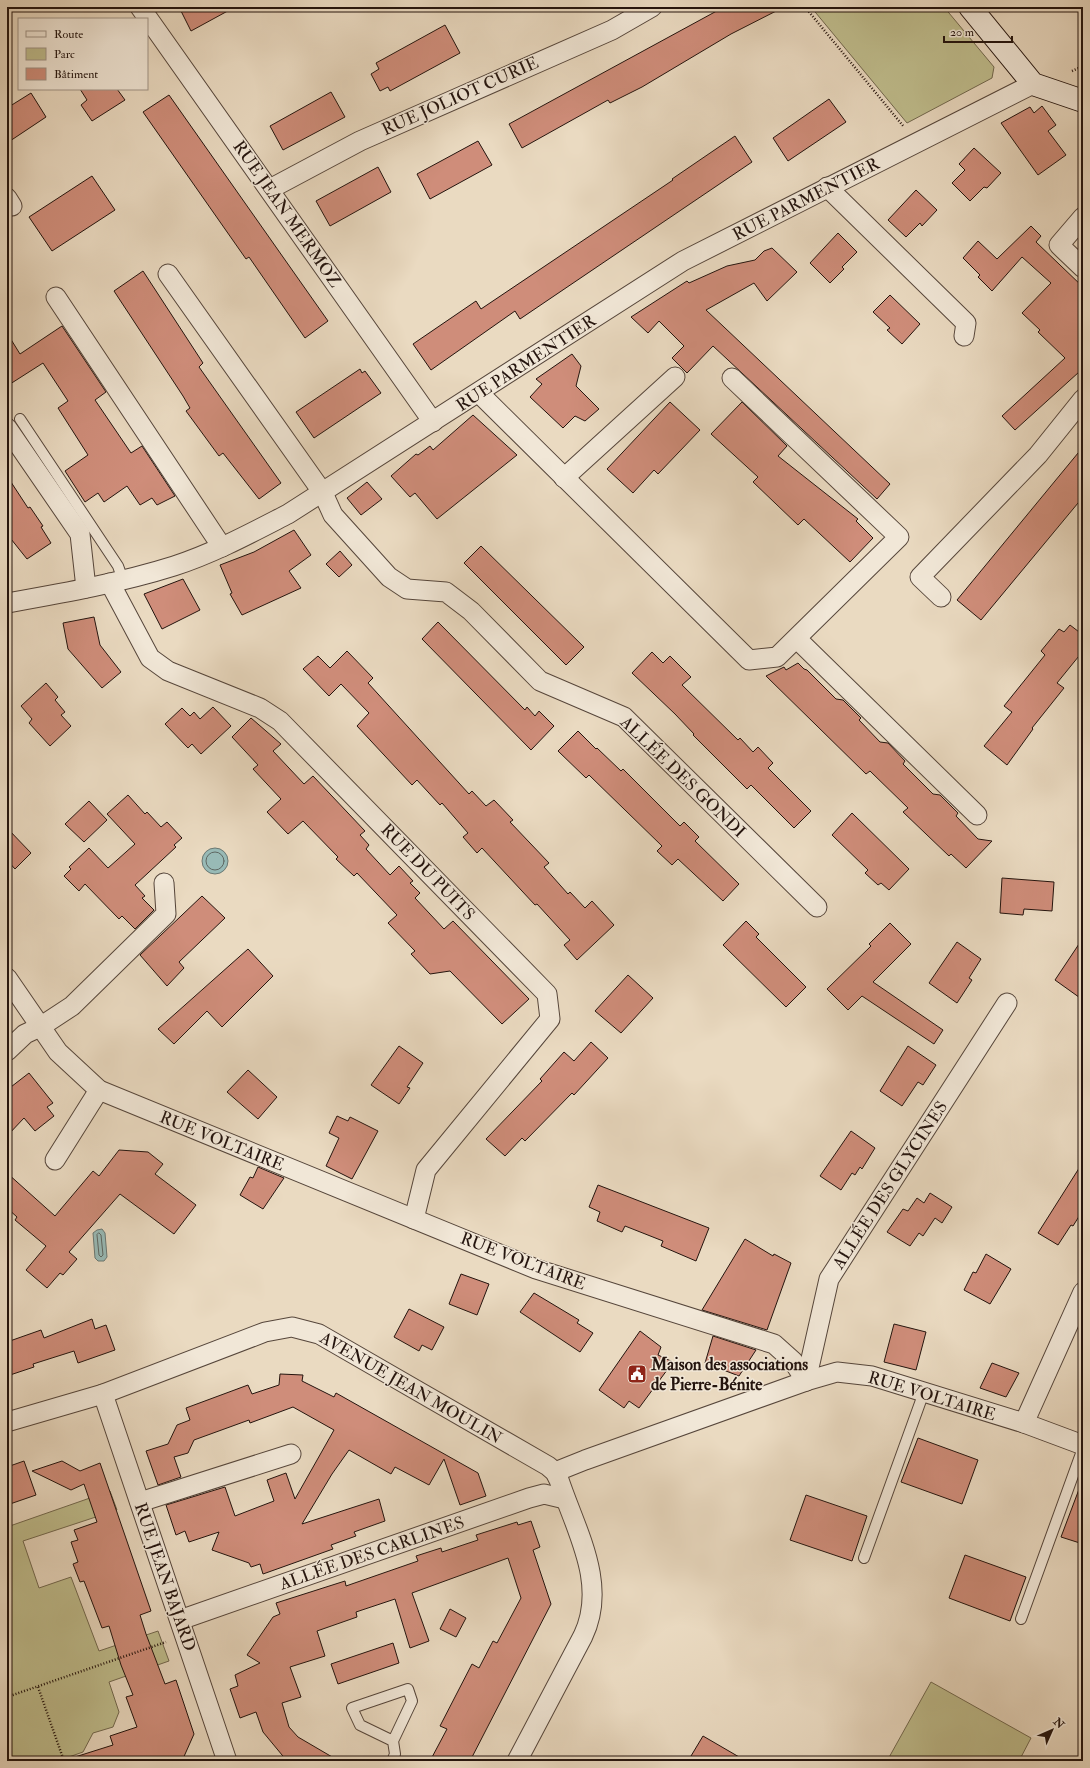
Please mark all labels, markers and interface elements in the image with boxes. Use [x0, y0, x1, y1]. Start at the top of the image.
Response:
legend [18, 18, 148, 90]
scale bar [944, 18, 1012, 44]
text: 20 m [950, 25, 975, 40]
text: Route [54, 27, 83, 42]
text: Parc [54, 47, 75, 62]
street label: RUE JOLIOT CURIE [378, 52, 542, 141]
text: Bâtiment [54, 67, 98, 82]
street label: RUE JEAN MERMOZ [228, 137, 346, 292]
street label: RUE PARMENTIER [729, 152, 884, 245]
street label: RUE PARMENTIER [452, 310, 600, 416]
street label: ALLÉE DES GONDI [615, 710, 751, 842]
street label: RUE DU PUITS [377, 819, 479, 925]
street label: ALLÉE DES GLYCINES [826, 1097, 952, 1274]
street label: RUE VOLTAIRE [157, 1106, 287, 1176]
street label: RUE VOLTAIRE [457, 1227, 589, 1295]
street label: AVENUE JEAN MOULIN [315, 1327, 506, 1450]
place label: Maison des associations de Pierre-Bénite [650, 1354, 808, 1395]
public building icon: Maison des associations de Pierre-Bénite [626, 1363, 648, 1385]
street label: RUE VOLTAIRE [866, 1367, 998, 1425]
street label: RUE JEAN BAJARD [129, 1500, 200, 1654]
street label: ALLÉE DES CARLINES [276, 1511, 467, 1595]
north arrow [1032, 1710, 1072, 1750]
text: N [1050, 1714, 1068, 1732]

